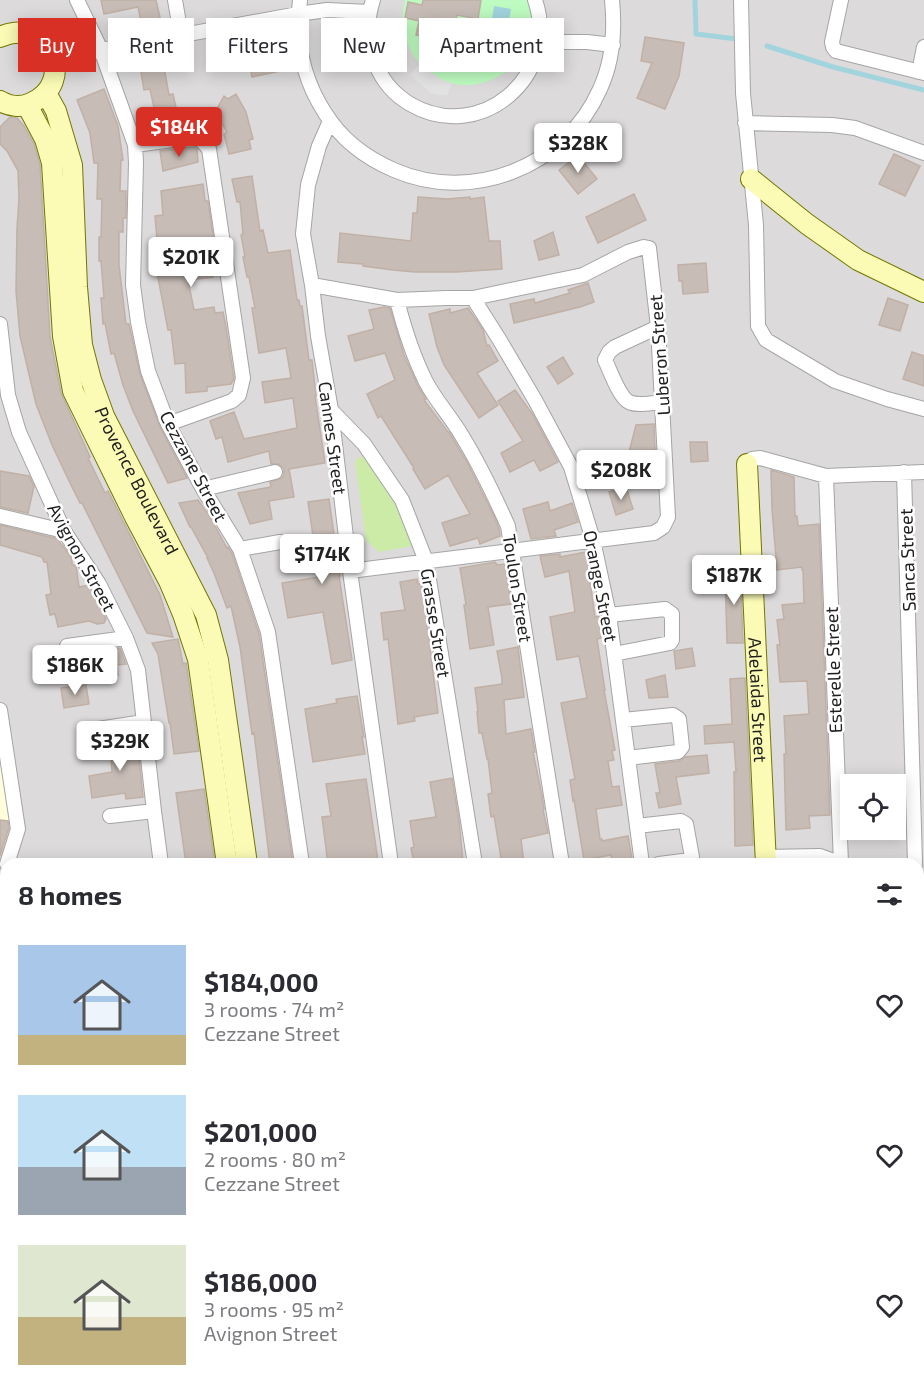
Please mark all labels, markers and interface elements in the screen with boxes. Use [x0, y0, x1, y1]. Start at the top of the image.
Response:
chip: Buy [18, 18, 96, 72]
chip: Rent [108, 18, 194, 72]
chip: Filters [206, 18, 309, 72]
chip: New [321, 18, 407, 72]
chip: Apartment [419, 18, 564, 72]
pin: $184K [137, 107, 221, 158]
text: $184K [150, 114, 208, 138]
pin: $328K [536, 123, 620, 174]
text: $328K [548, 130, 608, 154]
pin: $201K [149, 237, 233, 288]
text: $201K [162, 244, 220, 268]
street label: Luberon Street [644, 294, 674, 416]
street label: Cannes Street [314, 380, 352, 496]
street label: Provence Boulevard [91, 404, 184, 558]
street label: Cezzane Street [156, 407, 232, 525]
pin: $208K [579, 450, 663, 501]
text: $208K [591, 457, 651, 481]
street label: Avignon Street [43, 499, 121, 615]
street label: Sanca Street [894, 508, 920, 612]
street label: Orange Street [579, 528, 623, 644]
street label: Toulon Street [499, 532, 537, 644]
pin: $174K [280, 534, 364, 585]
text: $174K [294, 541, 350, 565]
pin: $187K [692, 555, 776, 606]
text: $187K [706, 562, 762, 586]
street label: Grasse Street [416, 567, 456, 679]
street label: Esterelle Street [820, 606, 846, 734]
street label: Adelaida Street [744, 637, 772, 763]
pin: $186K [33, 645, 117, 696]
text: $186K [46, 652, 104, 676]
pin: $329K [78, 721, 162, 772]
text: $329K [90, 728, 150, 752]
map controls [840, 774, 906, 840]
button: locate [840, 774, 906, 840]
icon: filters [873, 878, 906, 911]
text: 8 homes [18, 879, 122, 910]
text: $184,000 [204, 966, 319, 997]
icon: home [66, 969, 138, 1041]
icon: heart [873, 989, 906, 1022]
text: 3 rooms · 74 m² [204, 997, 344, 1021]
text: Cezzane Street [204, 1021, 340, 1045]
text: $201,000 [204, 1116, 317, 1147]
icon: home [66, 1119, 138, 1191]
icon: heart [873, 1139, 906, 1172]
text: 2 rooms · 80 m² [204, 1147, 346, 1171]
text: Cezzane Street [204, 1171, 340, 1195]
text: $186,000 [204, 1266, 317, 1297]
icon: home [66, 1269, 138, 1341]
icon: heart [873, 1289, 906, 1322]
text: 3 rooms · 95 m² [204, 1297, 344, 1321]
text: Avignon Street [204, 1321, 337, 1345]

